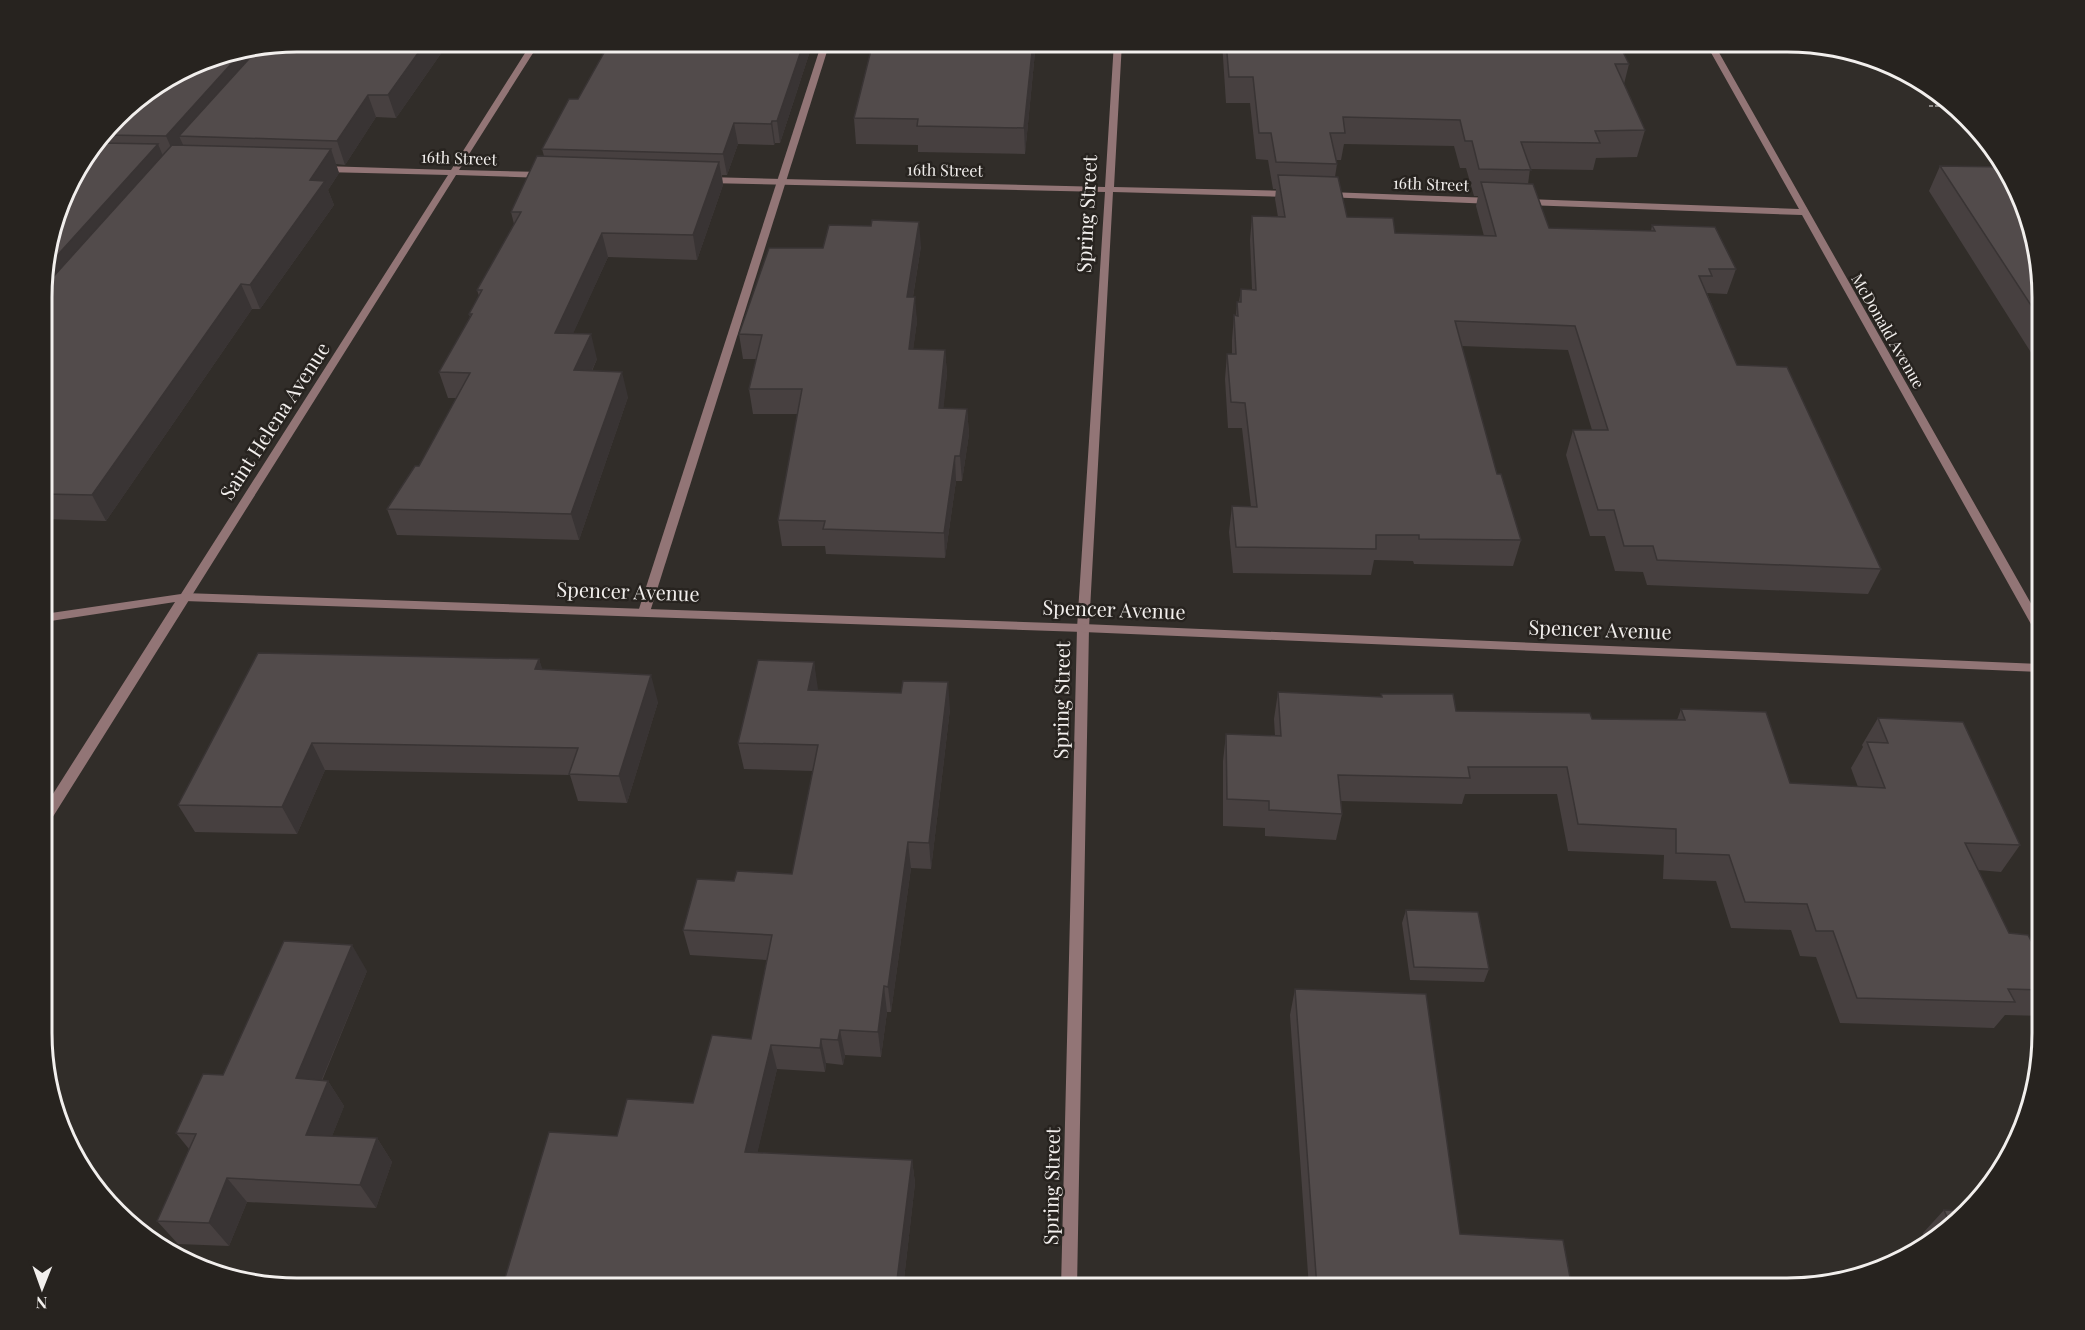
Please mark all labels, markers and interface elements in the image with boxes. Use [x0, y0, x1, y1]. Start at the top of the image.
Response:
street label: 16th Street [421, 146, 498, 169]
street label: Spring Street [1069, 153, 1102, 274]
street label: 16th Street [907, 158, 984, 181]
street label: 16th Street [1393, 172, 1470, 195]
street label: McDonald Avenue [1847, 270, 1930, 392]
street label: Saint Helena Avenue [213, 336, 335, 504]
street label: Spencer Avenue [556, 575, 700, 606]
street label: Spencer Avenue [1042, 593, 1186, 624]
street label: Spencer Avenue [1528, 613, 1672, 644]
street label: Spring Street [1046, 640, 1075, 759]
street label: Spring Street [1036, 1126, 1065, 1245]
north arrow [12, 1258, 72, 1318]
text: N [35, 1293, 48, 1314]

